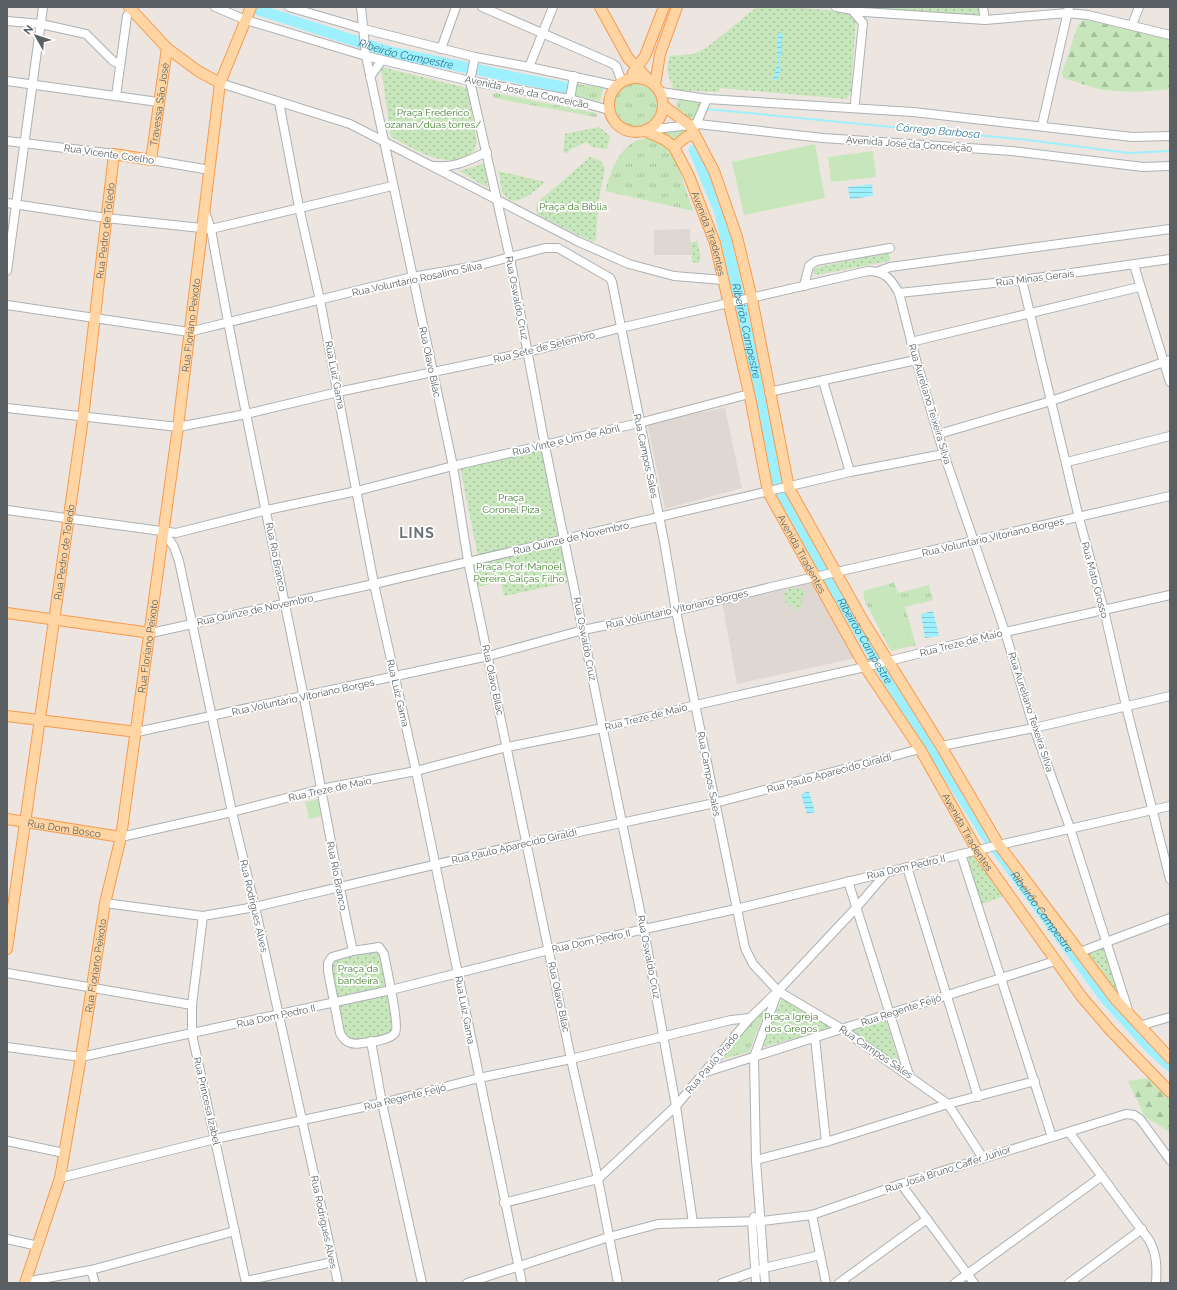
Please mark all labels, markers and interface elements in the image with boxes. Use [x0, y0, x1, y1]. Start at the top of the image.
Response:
north arrow [16, 16, 56, 56]
text: N [21, 23, 36, 37]
water label: Ribeirão Campestre [357, 36, 455, 71]
street label: Travessa São José [148, 62, 170, 147]
street label: Avenida José da Conceição [464, 73, 590, 111]
park label: Praça Frederico ozanan/duas torres/ [385, 107, 481, 130]
water label: Córrego Barbosa [895, 121, 981, 141]
street label: Avenida José da Conceição [845, 134, 973, 154]
street label: Rua Vicente Coelho [63, 142, 155, 166]
street label: Rua Pedro de Toledo [94, 182, 116, 279]
street label: Avenida Tiradentes [690, 190, 728, 277]
park label: Praça da Bíblia [539, 201, 607, 212]
street label: Rua Oswaldo Cruz [504, 255, 530, 341]
street label: Rua Voluntário Rosalino Silva [351, 260, 483, 298]
street label: Rua Minas Gerais [995, 268, 1075, 288]
street label: Rua Floriano Peixoto [179, 277, 202, 373]
water label: Ribeirão Campestre [730, 282, 764, 380]
street label: Rua Olavo Bilac [417, 326, 443, 399]
street label: Rua Sete de Setembro [492, 329, 596, 365]
street label: Rua Luiz Gama [323, 340, 347, 410]
street label: Rua Aureliano Teixeira Silva [906, 343, 954, 465]
street label: Rua Campos Sales [632, 413, 660, 500]
street label: Rua Vinte e Um de Abril [511, 422, 621, 458]
park label: Praça Coronel Piza [482, 492, 540, 515]
street label: Rua Pedro de Toledo [52, 503, 76, 601]
street label: Avenida Tiradentes [776, 512, 829, 595]
street label: Rua Voluntário Vitoriano Borges [921, 515, 1065, 559]
street label: Rua Quinze de Novembro [512, 519, 630, 557]
street label: Rua Rio Branco [264, 521, 288, 593]
district label: LINS [399, 525, 435, 541]
street label: Rua Mato Grosso [1080, 541, 1110, 619]
park label: Praça Prof. Manoel Pereira Calças Filho [474, 561, 564, 584]
street label: Rua Voluntário Vitoriano Borges [605, 587, 749, 631]
street label: Rua Quinze de Novembro [196, 592, 314, 628]
water label: Ribeirão Campestre [835, 595, 895, 686]
street label: Rua Oswaldo Cruz [572, 596, 598, 682]
street label: Rua Floriano Peixoto [136, 598, 160, 694]
street label: Rua Treze de Maio [919, 627, 1003, 659]
street label: Rua Olavo Bilac [480, 644, 506, 717]
street label: Rua Aureliano Teixeira Silva [1006, 651, 1056, 773]
street label: Rua Luiz Gama [385, 658, 411, 728]
street label: Rua Voluntário Vitoriano Borges [231, 676, 376, 718]
street label: Rua Treze de Maio [604, 701, 688, 733]
street label: Rua Campos Sales [695, 731, 723, 818]
street label: Rua Paulo Aparecido Giraldi [766, 751, 892, 795]
street label: Rua Treze de Maio [287, 775, 373, 803]
street label: Avenida Tiradentes [940, 791, 996, 873]
street label: Rua Dom Bosco [27, 817, 102, 839]
street label: Rua Paulo Aparecido Giraldi [450, 826, 578, 866]
street label: Rua Rio Branco [325, 840, 349, 912]
street label: Rua Dom Pedro II [866, 853, 946, 881]
street label: Rua Rodrigues Alves [238, 859, 270, 954]
water label: Ribeirão Campestre [1008, 869, 1076, 955]
street label: Rua Oswaldo Cruz [636, 914, 662, 1000]
street label: Rua Floriano Peixoto [83, 918, 108, 1013]
street label: Rua Dom Pedro II [551, 927, 631, 955]
street label: Rua Olavo Bilac [546, 961, 572, 1034]
park label: Praça da bandeira [338, 963, 378, 986]
street label: Rua Luiz Gama [453, 975, 477, 1045]
street label: Rua Regente Feijó [859, 992, 943, 1028]
street label: Rua Dom Pedro II [236, 1002, 316, 1030]
park label: Praça Igreja dos Gregos [764, 1011, 818, 1034]
street label: Rua Campos Sales [837, 1023, 915, 1081]
street label: Rua Paulo Prado [683, 1030, 741, 1096]
street label: Rua Princesa Izabel [192, 1056, 223, 1146]
street label: Rua Regente Feijó [363, 1081, 447, 1112]
street label: Rua Josá Bruno Caffer Júnior [884, 1143, 1013, 1195]
street label: Rua Rodrigues Alves [309, 1174, 339, 1270]

